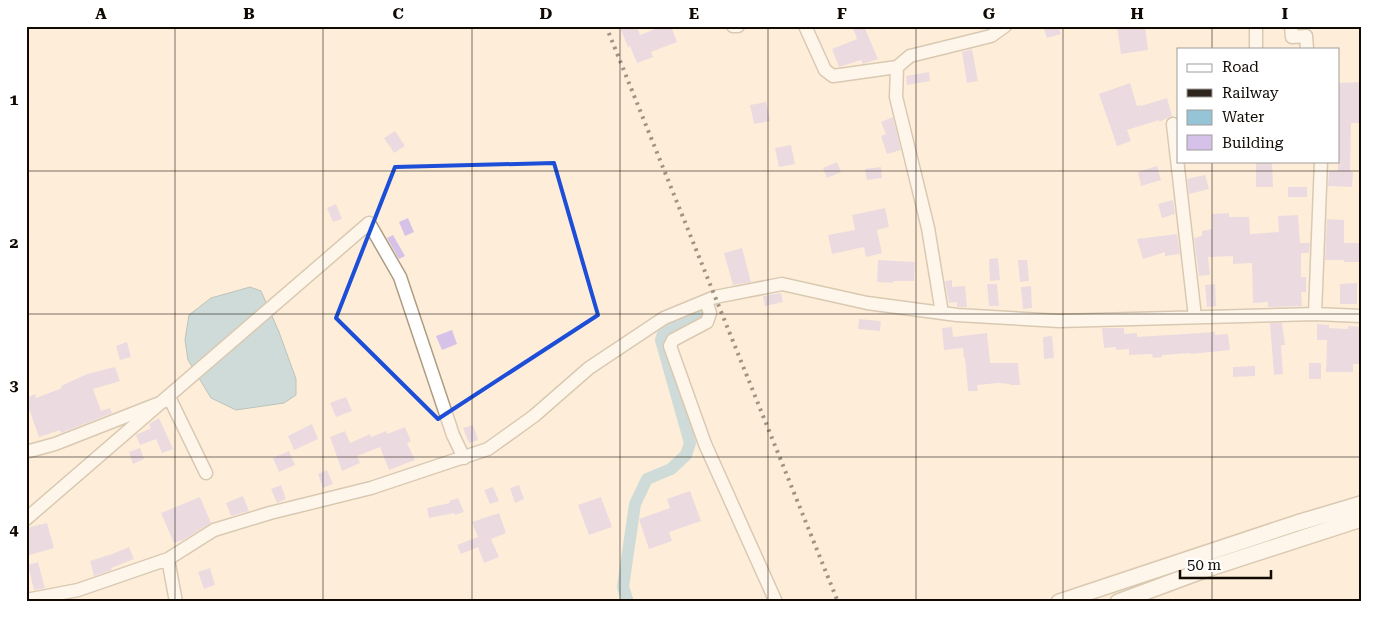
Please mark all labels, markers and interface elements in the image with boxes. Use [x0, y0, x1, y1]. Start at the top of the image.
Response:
text: A [95, 4, 107, 23]
text: B [243, 4, 255, 23]
text: C [392, 4, 404, 23]
text: D [540, 4, 553, 23]
text: E [689, 4, 699, 23]
text: F [837, 4, 847, 23]
text: G [983, 4, 996, 23]
text: H [1130, 4, 1144, 23]
text: I [1282, 4, 1288, 23]
legend [1177, 48, 1340, 162]
text: Road [1222, 58, 1259, 76]
text: Railway [1222, 84, 1279, 102]
text: 1 [10, 90, 19, 109]
text: Water [1222, 108, 1264, 126]
text: Building [1222, 134, 1284, 152]
text: 2 [10, 233, 19, 252]
text: 3 [10, 376, 19, 395]
text: 4 [10, 520, 19, 539]
scale bar [1180, 548, 1271, 580]
text: 50 m [1187, 556, 1222, 574]

